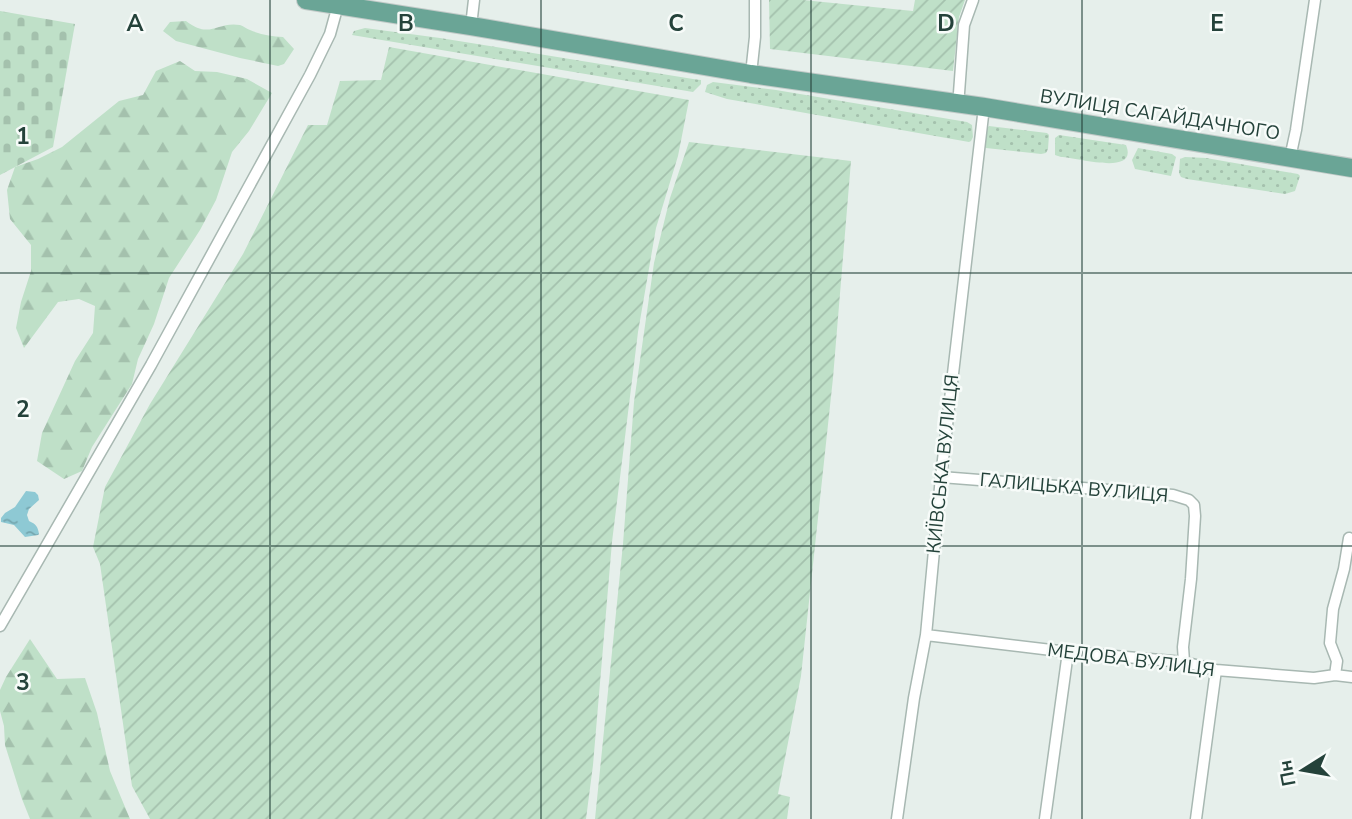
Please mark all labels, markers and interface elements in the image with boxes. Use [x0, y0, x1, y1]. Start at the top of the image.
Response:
text: A [126, 8, 144, 39]
text: B [398, 8, 414, 39]
text: C [668, 8, 684, 39]
text: D [937, 8, 955, 39]
text: E [1210, 8, 1224, 39]
street label: ВУЛИЦЯ САГАЙДАЧНОГО [1038, 83, 1282, 147]
text: 1 [16, 121, 30, 152]
street label: КИЇВСЬКА ВУЛИЦЯ [921, 373, 965, 555]
text: 2 [16, 394, 30, 425]
street label: ГАЛИЦЬКА ВУЛИЦЯ [979, 467, 1169, 509]
street label: МЕДОВА ВУЛИЦЯ [1046, 637, 1216, 683]
text: 3 [16, 667, 30, 698]
north arrow [1268, 735, 1338, 805]
text: Пн [1272, 758, 1303, 788]

